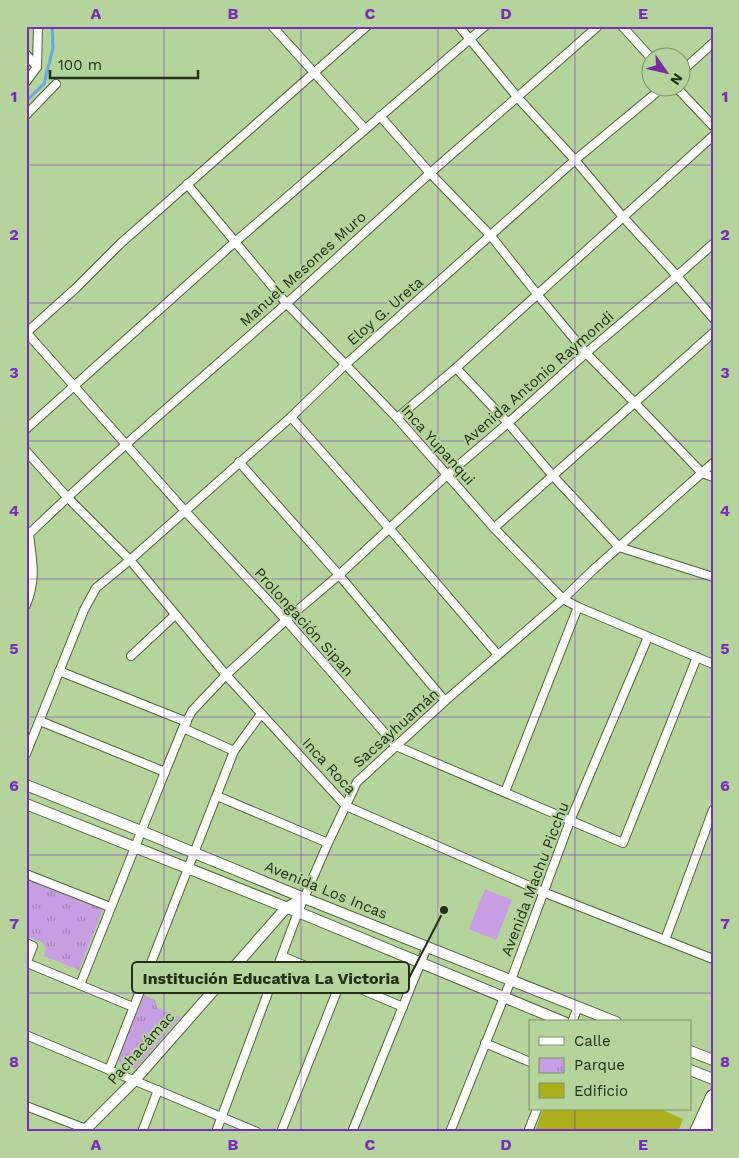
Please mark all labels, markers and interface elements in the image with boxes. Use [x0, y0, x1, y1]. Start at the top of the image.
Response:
text: A [91, 4, 102, 23]
text: B [228, 4, 239, 23]
text: C [365, 4, 376, 23]
text: D [500, 4, 512, 23]
text: E [638, 4, 648, 23]
scale bar [50, 48, 198, 80]
north arrow [642, 48, 692, 98]
text: 100 m [58, 56, 102, 74]
text: N [667, 70, 686, 88]
text: 1 [11, 87, 17, 106]
text: 1 [722, 87, 728, 106]
street label: Manuel Mesones Muro [236, 208, 370, 330]
text: 2 [9, 225, 19, 244]
text: 2 [720, 225, 730, 244]
street label: Eloy G. Ureta [343, 273, 427, 349]
street label: Avenida Antonio Raymondi [459, 307, 617, 449]
text: 3 [9, 363, 19, 382]
text: 3 [720, 363, 730, 382]
street label: Inca Yupanqui [397, 401, 479, 489]
text: 4 [9, 501, 19, 520]
text: 4 [720, 501, 730, 520]
street label: Prolongación Sipan [251, 564, 357, 680]
text: 5 [9, 639, 19, 658]
text: 5 [720, 639, 730, 658]
street label: Sacsayhuamán [349, 685, 443, 771]
street label: Inca Roca [298, 734, 360, 798]
text: 6 [9, 776, 19, 795]
text: 6 [720, 776, 730, 795]
street label: Avenida Machu Picchu [497, 799, 573, 959]
street label: Avenida Los Incas [262, 857, 390, 923]
text: 7 [9, 914, 19, 933]
text: 7 [720, 914, 730, 933]
callout: Institución Educativa La Victoria [132, 962, 409, 993]
text: Institución Educativa La Victoria [143, 969, 400, 988]
street label: Pachacámac [104, 1008, 178, 1088]
legend [529, 1020, 692, 1110]
text: Calle [574, 1032, 611, 1050]
text: 8 [9, 1052, 19, 1071]
text: 8 [720, 1052, 730, 1071]
text: Parque [574, 1056, 625, 1074]
text: Edificio [574, 1082, 628, 1100]
text: A [91, 1135, 102, 1154]
text: B [228, 1135, 239, 1154]
text: C [365, 1135, 376, 1154]
text: D [500, 1135, 512, 1154]
text: E [638, 1135, 648, 1154]

